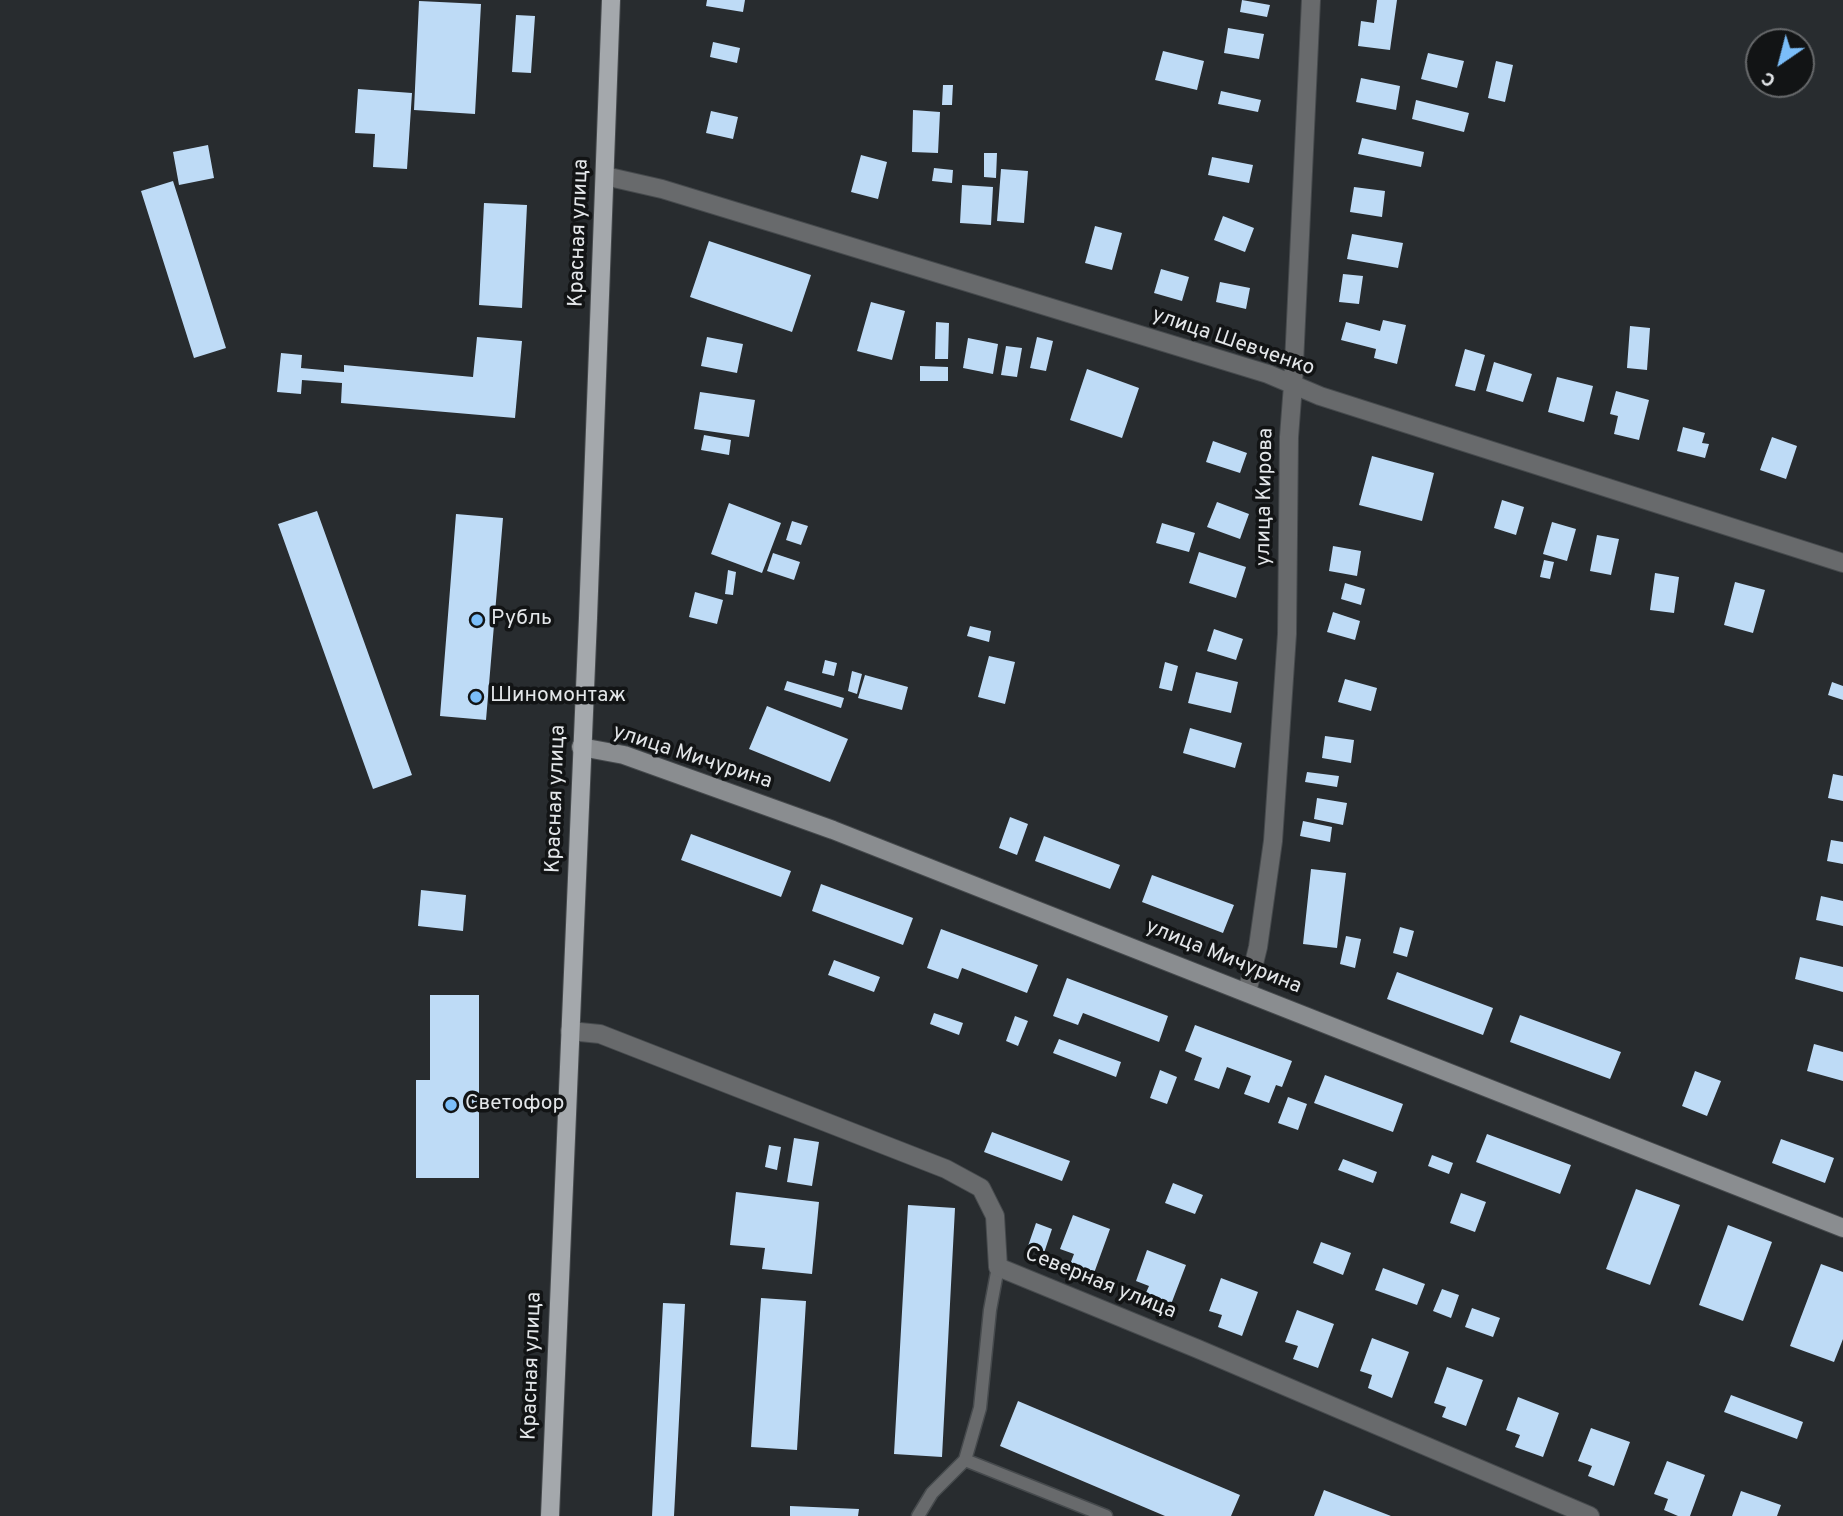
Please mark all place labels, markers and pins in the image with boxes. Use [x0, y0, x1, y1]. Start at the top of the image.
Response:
place label: Рубль [491, 607, 552, 633]
marker: Рубль [469, 612, 485, 628]
place label: Шиномонтаж [490, 684, 626, 710]
marker: Шиномонтаж [468, 689, 484, 705]
place label: Светофор [465, 1092, 564, 1118]
marker: Светофор [443, 1097, 459, 1113]

